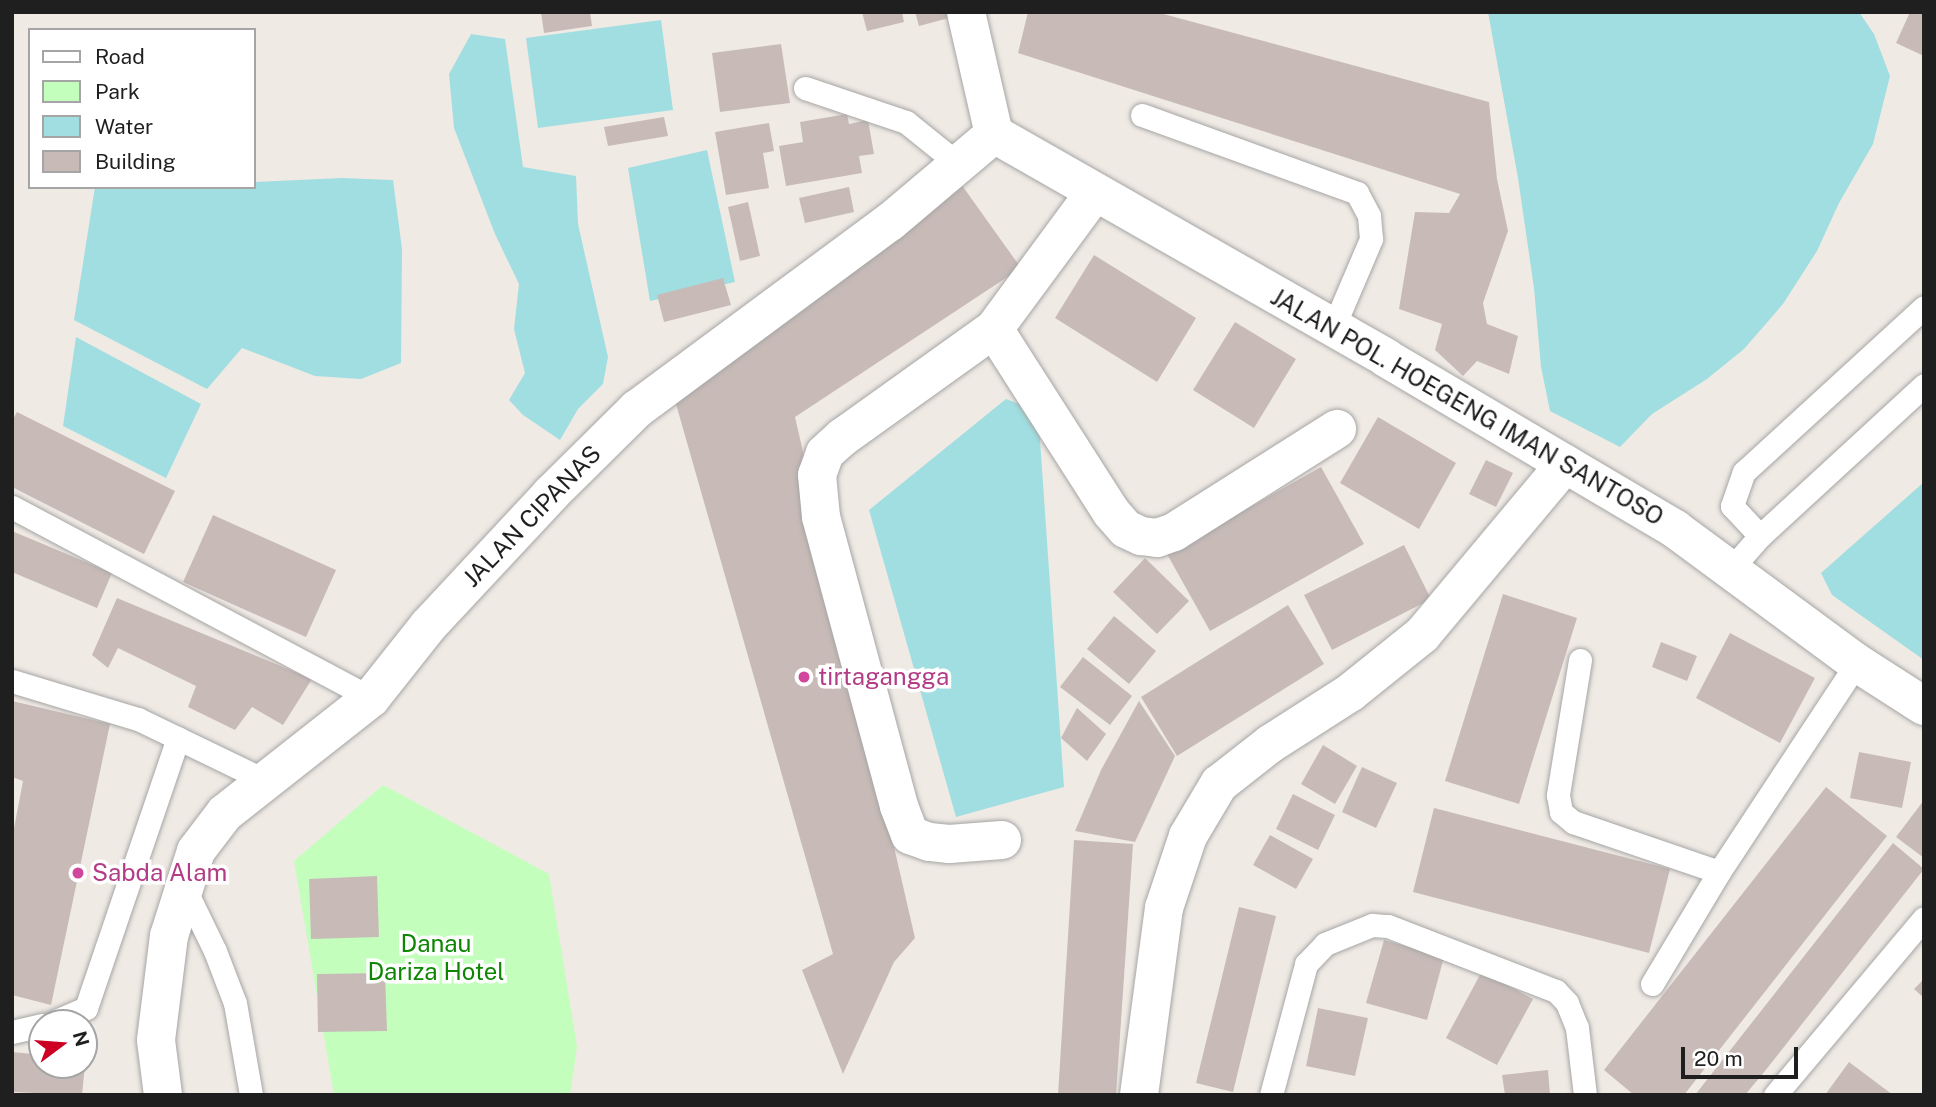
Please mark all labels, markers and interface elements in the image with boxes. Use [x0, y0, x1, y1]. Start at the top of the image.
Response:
legend [28, 28, 256, 189]
text: Road [95, 44, 145, 69]
text: Park [95, 79, 140, 104]
text: Water [95, 114, 153, 139]
text: Building [95, 149, 176, 174]
street label: JALAN POL. HOEGENG IMAN SANTOSO [1266, 282, 1668, 532]
street label: JALAN CIPANAS [457, 439, 607, 593]
place label: tirtagangga [818, 663, 949, 691]
marker: tirtagangga [796, 669, 812, 685]
place label: Sabda Alam [92, 859, 227, 887]
marker: Sabda Alam [70, 865, 86, 881]
park label: Danau Dariza Hotel [367, 930, 505, 986]
north arrow [28, 1009, 98, 1079]
text: N [69, 1029, 94, 1049]
scale bar [1684, 1034, 1801, 1078]
text: 20 m [1694, 1046, 1743, 1071]

